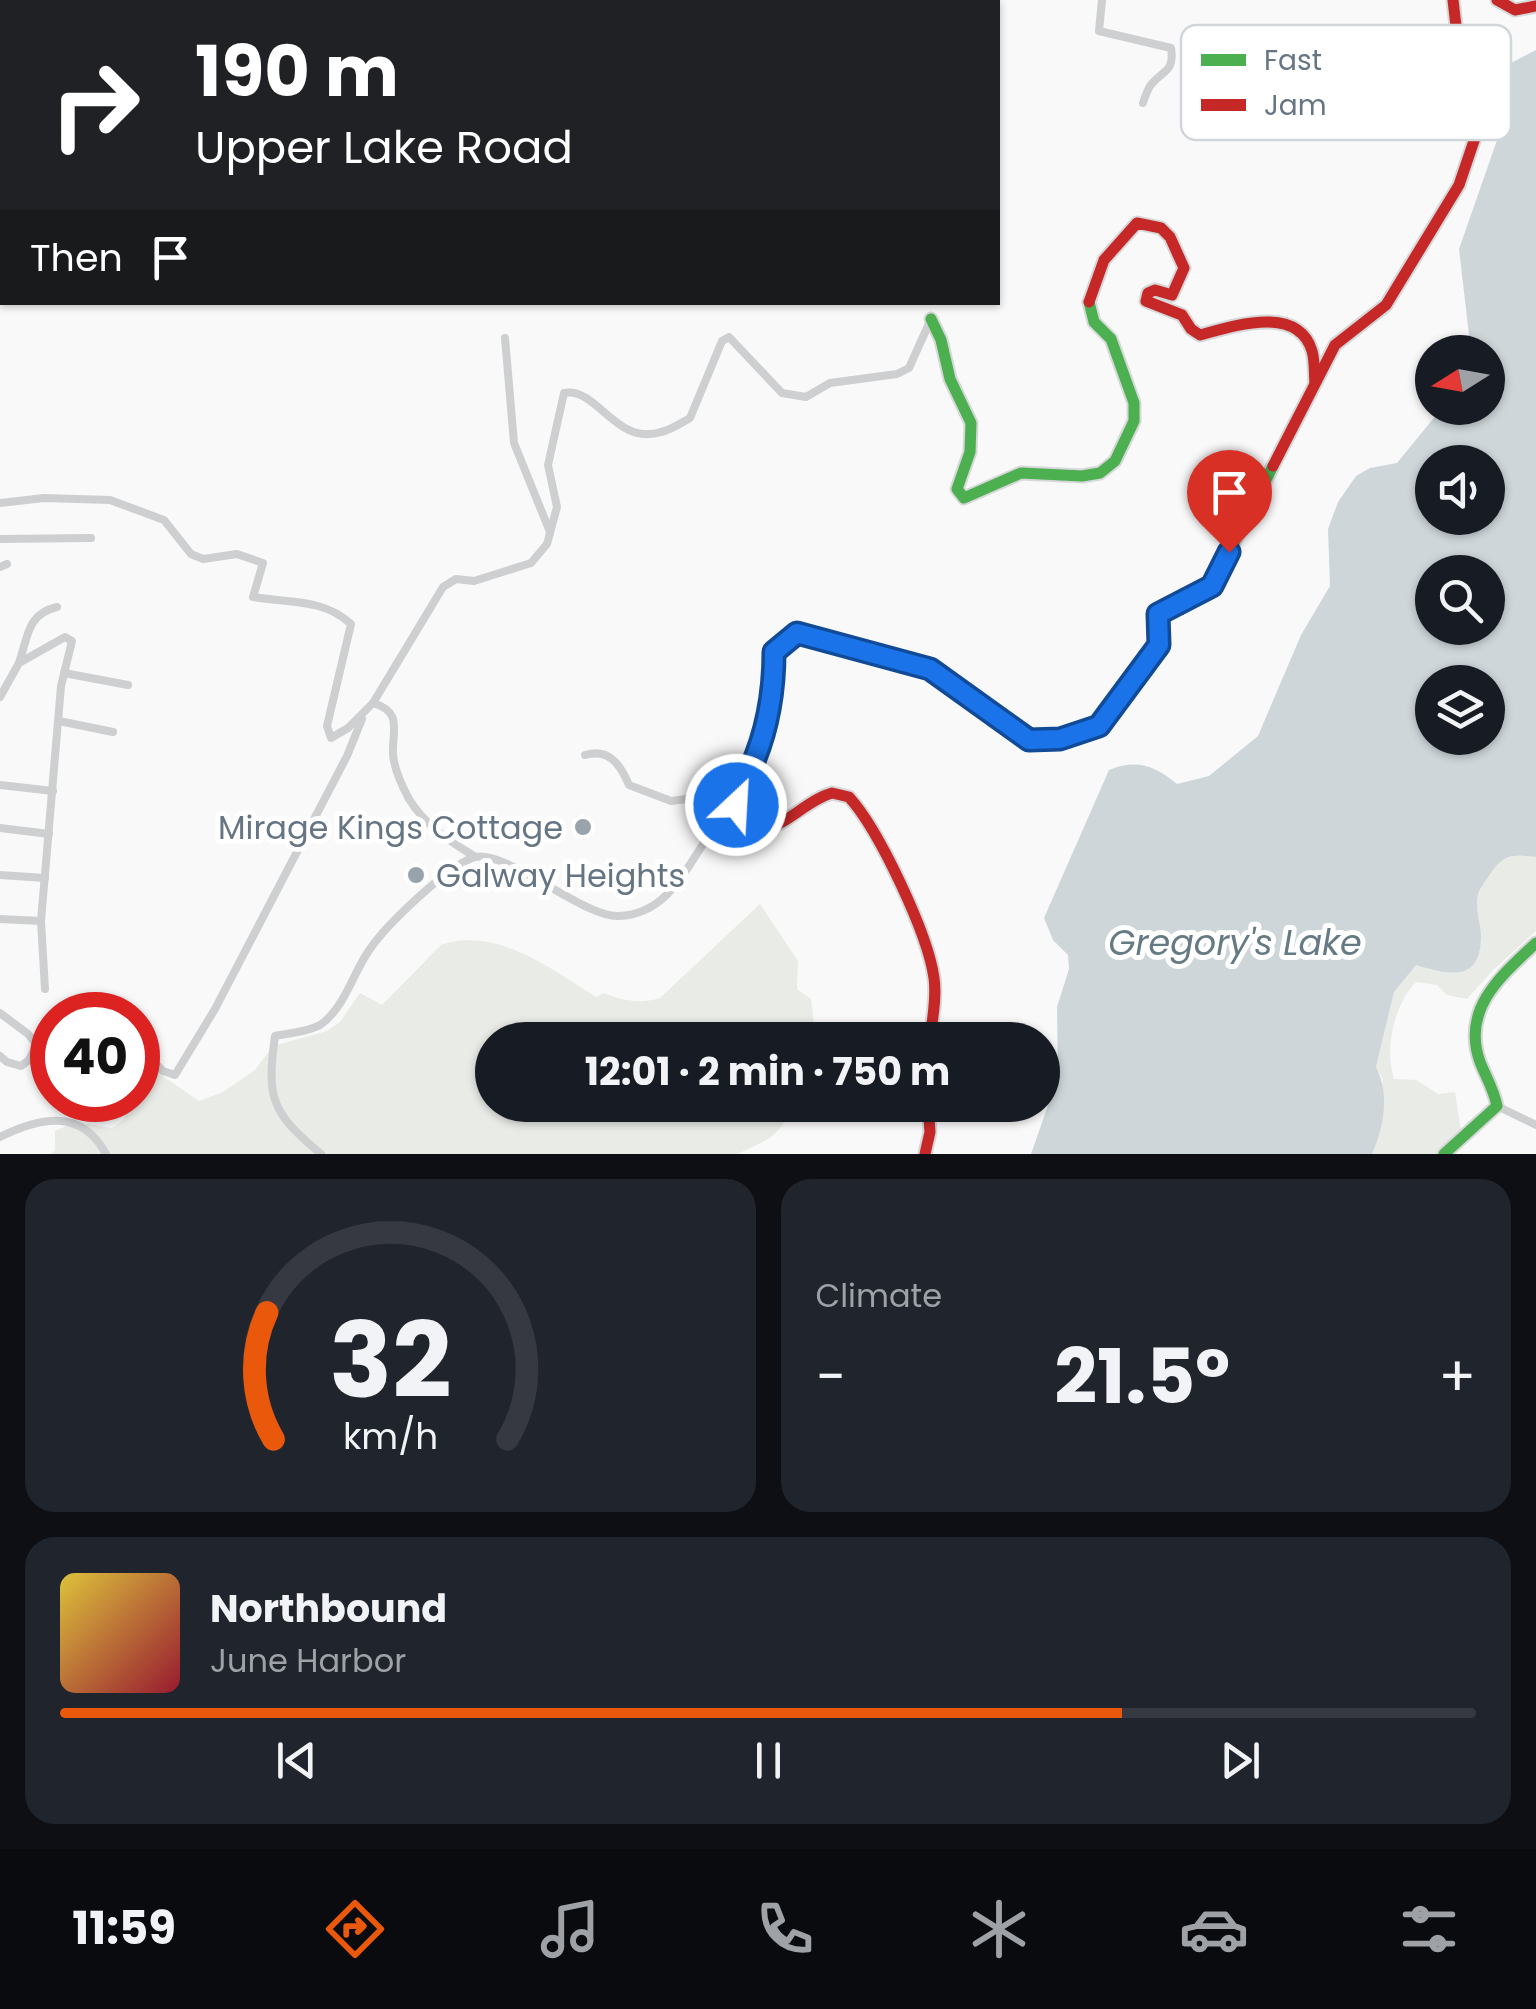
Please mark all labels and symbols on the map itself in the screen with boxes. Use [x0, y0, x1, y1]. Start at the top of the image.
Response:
legend [1181, 25, 1511, 140]
text: Fast [1264, 41, 1322, 80]
text: Jam [1264, 86, 1327, 125]
north arrow [1415, 335, 1505, 425]
pin [1187, 450, 1272, 553]
position arrow [684, 753, 788, 857]
place label: Mirage Kings Cottage [218, 805, 563, 850]
marker: Mirage Kings Cottage [572, 816, 594, 838]
place label: Galway Heights [436, 853, 685, 898]
marker: Galway Heights [405, 864, 427, 886]
water label: Gregory's Lake [1108, 918, 1362, 967]
speed limit sign: 40 [30, 992, 160, 1122]

